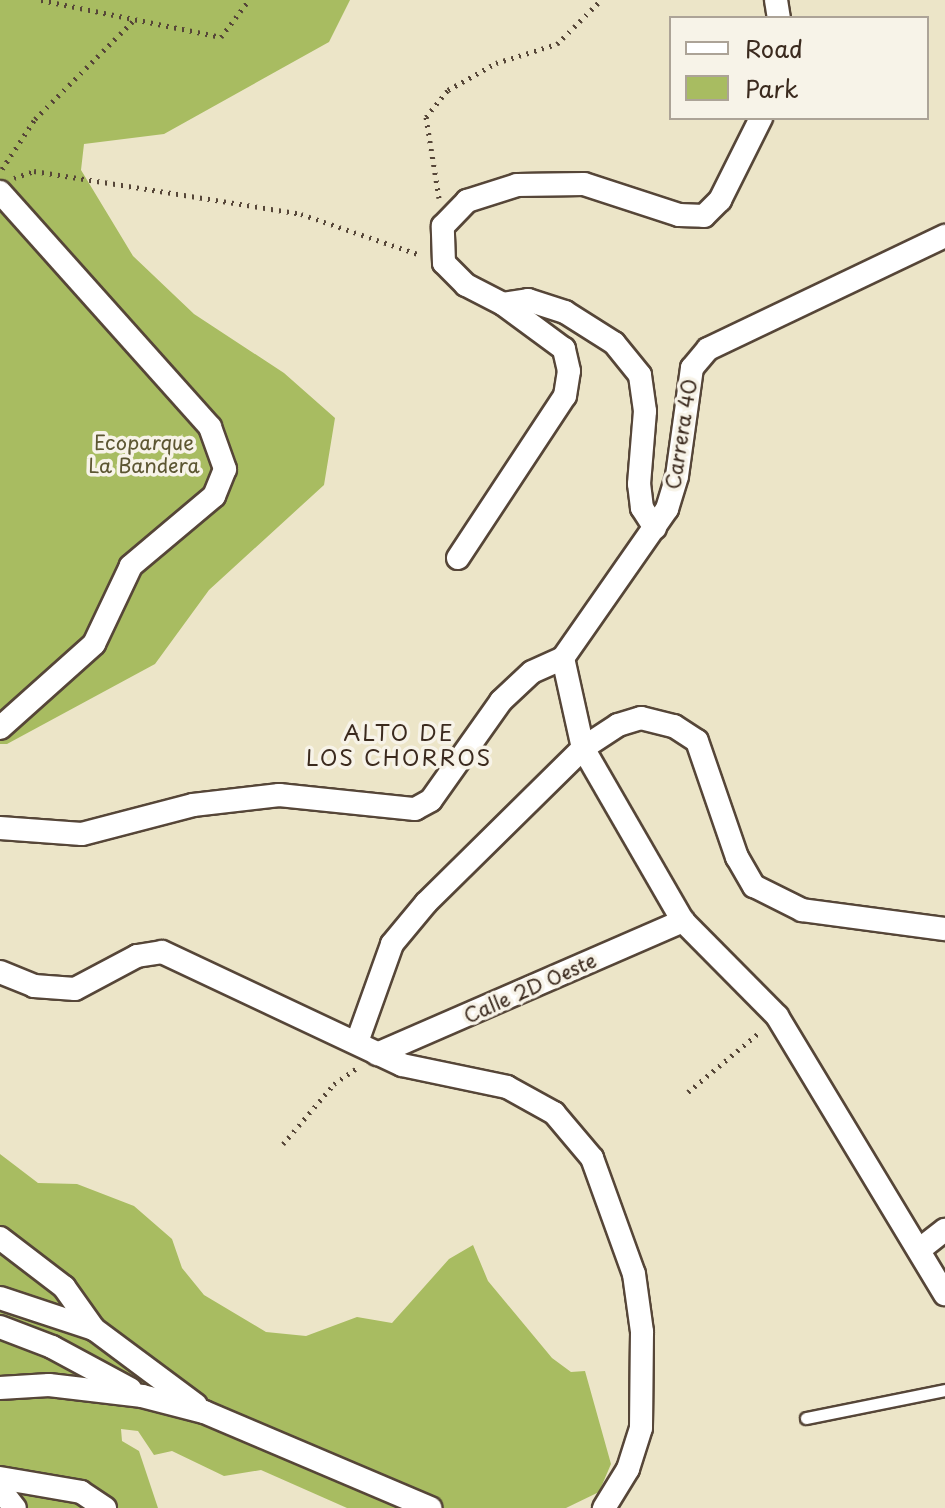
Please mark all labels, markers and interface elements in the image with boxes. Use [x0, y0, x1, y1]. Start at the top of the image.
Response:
legend [669, 16, 929, 120]
text: Road [745, 30, 803, 66]
text: Park [745, 70, 799, 106]
street label: Carrera 4O [660, 377, 702, 491]
park label: Ecoparque La Bandera [88, 431, 200, 478]
district label: ALTO DE LOS CHORROS [305, 718, 493, 770]
street label: Calle 2D Oeste [459, 948, 601, 1028]

